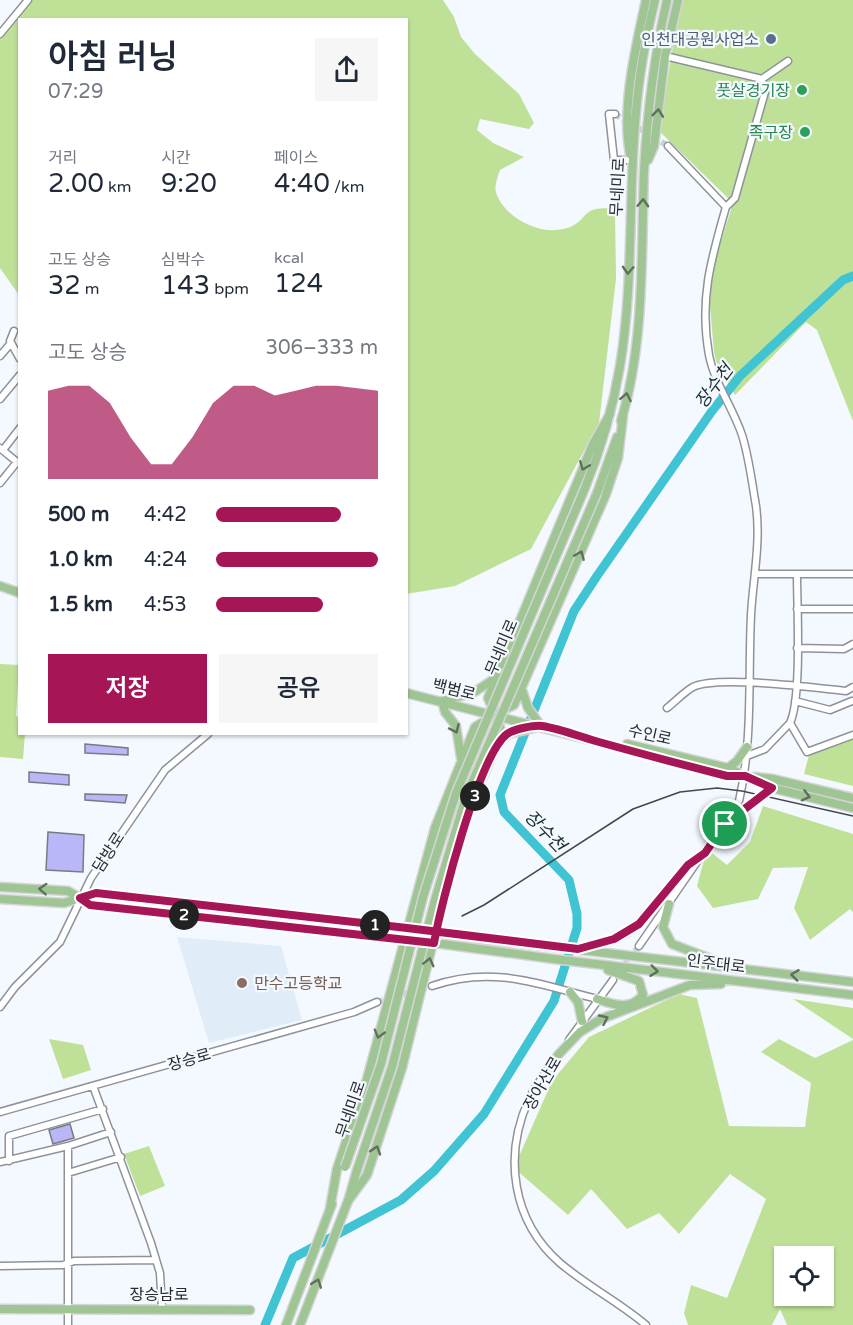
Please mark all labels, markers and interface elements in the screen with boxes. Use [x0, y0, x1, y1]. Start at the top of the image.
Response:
place label: 인천대공원사업소 [641, 30, 759, 50]
marker: 인천대공원사업소 [764, 32, 778, 46]
text: 아침 러닝 [48, 38, 178, 77]
button: share [315, 38, 378, 101]
text: 07:29 [48, 80, 103, 104]
place label: 풋살경기장 [716, 81, 790, 101]
marker: 풋살경기장 [795, 83, 809, 97]
one-way arrow [651, 108, 664, 117]
place label: 족구장 [749, 123, 793, 143]
marker: 족구장 [798, 125, 812, 139]
text: 거리 [48, 148, 77, 168]
text: 시간 [161, 148, 190, 168]
text: 페이스 [274, 148, 318, 168]
street label: 무네미로 [606, 157, 630, 217]
text: 2.00 [48, 168, 104, 199]
text: 9:20 [161, 168, 217, 199]
text: 4:40 [274, 168, 330, 199]
text: km [104, 177, 131, 197]
text: /km [330, 177, 364, 197]
one-way arrow [637, 198, 650, 207]
text: kcal [274, 248, 304, 268]
text: 고도 상승 [48, 250, 111, 270]
text: 심박수 [161, 250, 205, 270]
one-way arrow [622, 265, 635, 274]
text: 124 [274, 268, 323, 299]
text: 32 [48, 270, 81, 301]
text: 143 [161, 270, 210, 301]
text: m [81, 279, 100, 299]
text: bpm [210, 279, 249, 299]
text: 306–333 m [265, 336, 378, 360]
text: 고도 상승 [48, 341, 127, 365]
water label: 장수천 [690, 358, 739, 412]
one-way arrow [619, 392, 632, 402]
one-way arrow [579, 460, 591, 471]
text: 500 m [48, 503, 109, 527]
text: 4:42 [144, 503, 187, 527]
text: 1.0 km [48, 548, 113, 572]
text: 4:24 [144, 548, 187, 572]
one-way arrow [573, 550, 585, 561]
text: 1.5 km [48, 593, 113, 617]
text: 4:53 [144, 593, 187, 617]
street label: 무네미로 [481, 616, 523, 678]
button: 저장 [48, 654, 207, 723]
button: 공유 [219, 654, 378, 723]
street label: 백범로 [430, 675, 478, 705]
street label: 수인로 [626, 720, 674, 750]
one-way arrow [448, 723, 460, 734]
pin: 3 [460, 781, 490, 811]
text: 3 [470, 786, 480, 806]
one-way arrow [800, 789, 810, 801]
pin [699, 798, 750, 849]
water label: 장수천 [520, 805, 572, 858]
icon: arrive [708, 807, 741, 840]
street label: 담방로 [88, 828, 129, 877]
one-way arrow [38, 883, 47, 896]
pin: 2 [169, 900, 199, 930]
text: 2 [179, 905, 189, 925]
pin: 1 [360, 910, 390, 940]
text: 1 [370, 915, 380, 935]
street label: 인주대로 [685, 950, 747, 978]
one-way arrow [421, 958, 434, 968]
one-way arrow [650, 964, 659, 977]
one-way arrow [790, 969, 800, 982]
place label: 만수고등학교 [254, 974, 342, 994]
marker: 만수고등학교 [235, 976, 249, 990]
one-way arrow [597, 1015, 608, 1027]
one-way arrow [374, 1028, 386, 1039]
street label: 장승로 [165, 1044, 214, 1076]
street label: 장아산로 [519, 1053, 566, 1114]
street label: 무네미로 [332, 1078, 370, 1140]
one-way arrow [368, 1145, 381, 1156]
map controls [774, 1246, 834, 1306]
button: locate [774, 1246, 834, 1306]
one-way arrow [310, 1278, 322, 1289]
street label: 장승남로 [130, 1285, 189, 1305]

